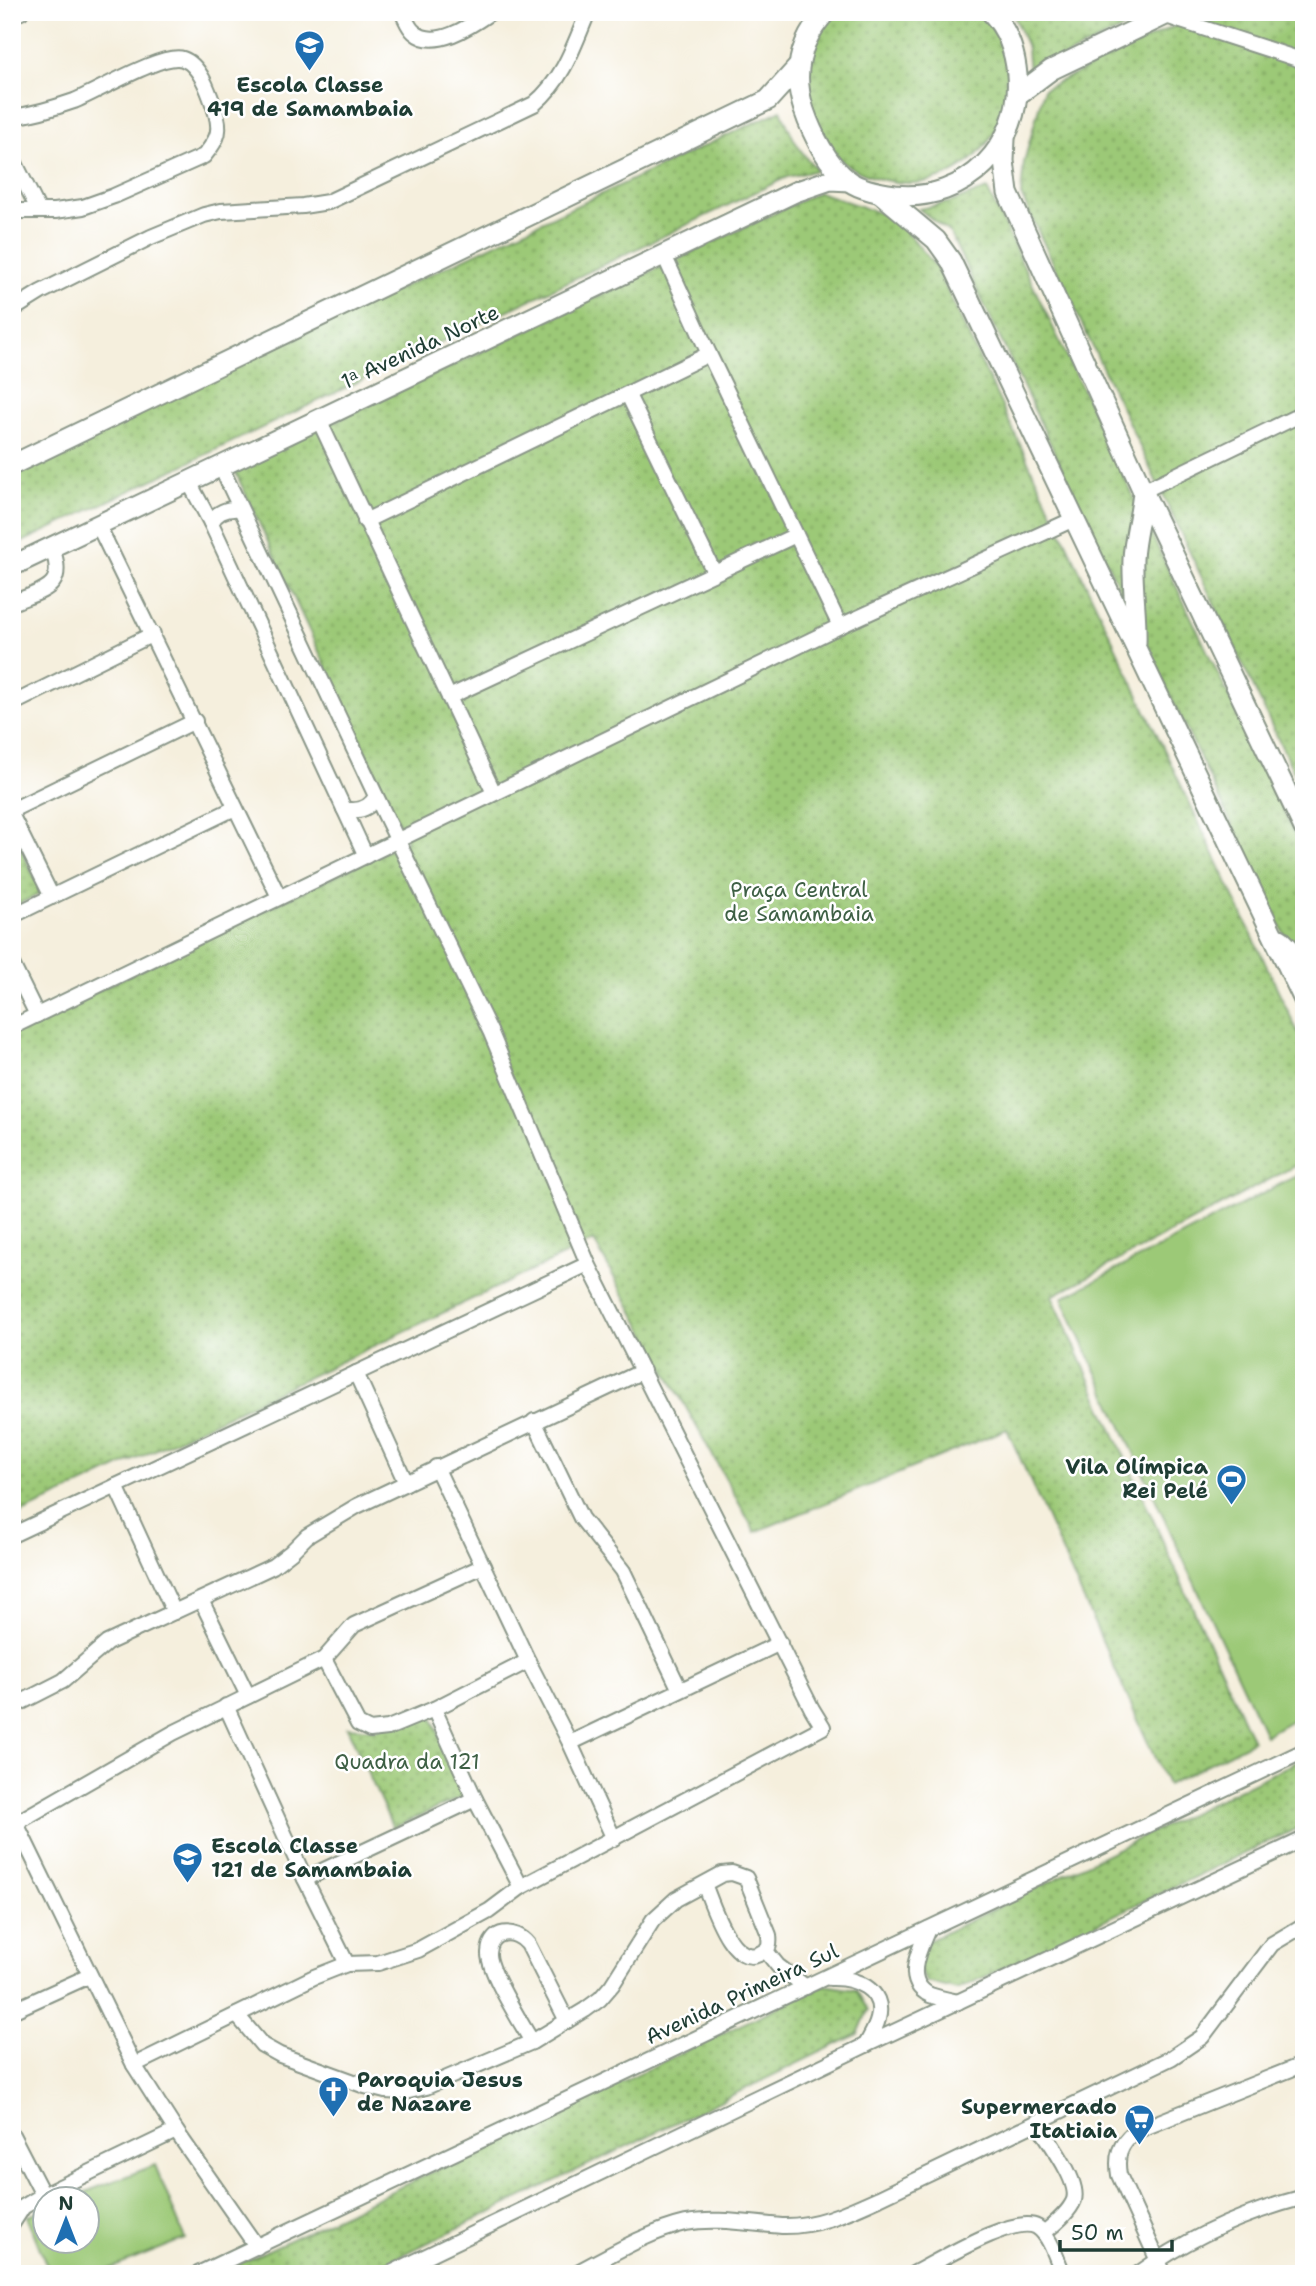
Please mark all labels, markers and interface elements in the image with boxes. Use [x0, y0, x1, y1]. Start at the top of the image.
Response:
school or university icon: Escola Classe 419 de Samambaia [293, 28, 327, 72]
place label: Escola Classe 419 de Samambaia [207, 71, 414, 123]
street label: 1ᵃ Avenida Norte [337, 298, 503, 396]
park label: Praça Central de Samambaia [724, 876, 874, 928]
place label: Vila Olímpica Rei Pelé [1065, 1453, 1209, 1505]
sports icon: Vila Olímpica Rei Pelé [1214, 1462, 1248, 1506]
park label: Quadra da 121 [334, 1748, 480, 1776]
place label: Escola Classe 121 de Samambaia [211, 1832, 412, 1884]
school or university icon: Escola Classe 121 de Samambaia [171, 1841, 205, 1885]
street label: Avenida Primeira Sul [641, 1937, 844, 2051]
place label: Paroquia Jesus de Nazare [357, 2066, 523, 2118]
church icon: Paroquia Jesus de Nazare [317, 2075, 351, 2119]
place label: Supermercado Itatiaia [961, 2093, 1118, 2145]
supermarket icon: Supermercado Itatiaia [1123, 2102, 1157, 2146]
north arrow [32, 2184, 102, 2254]
text: N [58, 2191, 74, 2216]
scale bar [1060, 2209, 1172, 2253]
text: 50 m [1071, 2219, 1124, 2247]

